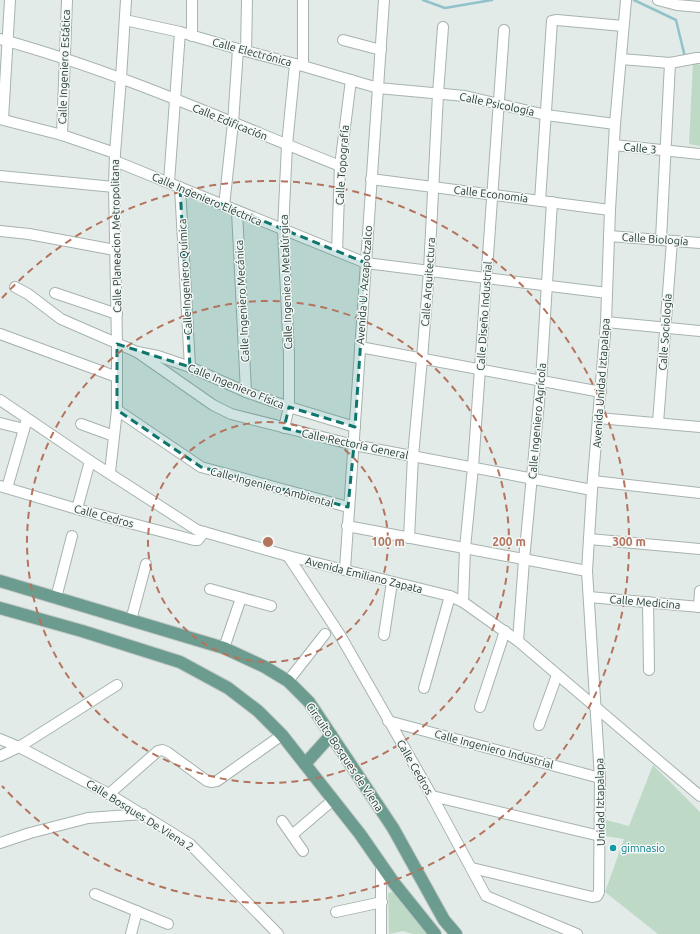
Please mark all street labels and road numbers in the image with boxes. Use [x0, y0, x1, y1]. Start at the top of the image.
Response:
street label: Calle Ingeniero Estática [56, 9, 72, 125]
street label: Calle Electrónica [211, 36, 293, 68]
street label: Calle Psicología [458, 90, 536, 118]
street label: Calle Edificación [191, 101, 269, 143]
street label: Calle Topografía [333, 124, 351, 206]
street label: Calle 3 [623, 141, 657, 155]
street label: Calle Planeacion Metropolitana [109, 159, 123, 313]
street label: Calle Ingeniero Eléctrica [150, 170, 264, 228]
street label: Calle Economía [453, 183, 529, 205]
street label: Calle Ingeniero Metalúrgica [278, 214, 294, 350]
street label: Calle Ingeniero Química [176, 218, 194, 336]
street label: Avenida U. Azcapotzalco [354, 225, 374, 345]
street label: Calle Biología [621, 231, 689, 247]
street label: Calle Arquitectura [419, 237, 437, 327]
street label: Calle Ingeniero Mecánica [233, 240, 251, 362]
street label: Calle Diseño Industrial [474, 261, 494, 371]
street label: Calle Sociología [656, 293, 674, 371]
street label: Avenida Unidad Iztapalapa [590, 318, 612, 448]
street label: Calle Ingeniero Física [186, 361, 286, 411]
street label: Calle Ingeniero Agrícola [526, 362, 548, 480]
street label: Calle Rectoría General [300, 427, 410, 461]
street label: Calle Ingeniero Ambiental [209, 465, 335, 509]
street label: Calle Cedros [73, 502, 135, 530]
street label: Avenida Emiliano Zapata [304, 555, 424, 595]
street label: Calle Medicina [609, 593, 681, 611]
street label: Circuito Bosques de Viena [304, 700, 386, 814]
street label: Calle Ingeniero Industrial [433, 727, 555, 771]
street label: Calle Cedros [394, 737, 436, 797]
street label: Unidad Iztapalapa [593, 758, 607, 846]
street label: Calle Bosques De Viena 2 [84, 777, 196, 853]

